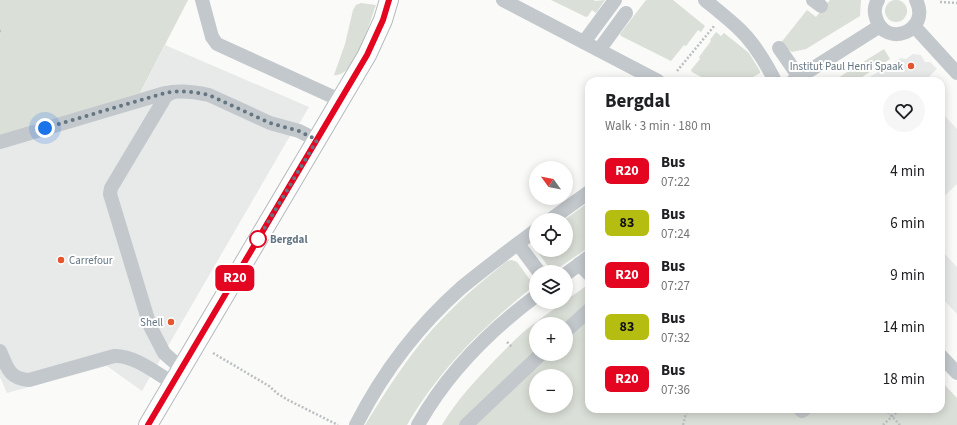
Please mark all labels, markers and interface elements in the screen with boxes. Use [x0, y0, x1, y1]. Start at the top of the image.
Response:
place label: Institut Paul Henri Spaak [790, 59, 904, 74]
marker: Institut Paul Henri Spaak [906, 61, 916, 71]
text: Bergdal [605, 88, 670, 115]
button: heart [883, 90, 925, 132]
text: Walk · 3 min · 180 m [605, 117, 711, 135]
your location [35, 118, 55, 138]
text: Bus [661, 152, 685, 173]
north arrow [529, 161, 573, 205]
map controls [529, 161, 573, 413]
text: R20 [615, 161, 639, 181]
text: 4 min [890, 161, 925, 182]
text: 07:22 [661, 173, 690, 191]
text: Bus [661, 204, 685, 225]
button: locate [529, 213, 573, 257]
text: 83 [620, 213, 634, 233]
text: 6 min [890, 213, 925, 234]
text: 07:24 [661, 225, 690, 243]
marker: Bergdal [249, 230, 267, 248]
place label: Bergdal [270, 232, 308, 247]
place label: Carrefour [69, 253, 113, 268]
marker: Carrefour [56, 255, 66, 265]
text: Bus [661, 256, 685, 277]
line badge: R20 [212, 265, 258, 291]
button: layers [529, 265, 573, 309]
text: R20 [615, 265, 639, 285]
text: 9 min [890, 265, 925, 286]
text: R20 [223, 268, 247, 288]
text: 07:27 [661, 277, 690, 295]
text: Bus [661, 308, 685, 329]
place label: Shell [140, 315, 163, 330]
marker: Shell [166, 317, 176, 327]
button: + [529, 317, 573, 361]
text: 83 [620, 317, 634, 337]
text: 14 min [883, 317, 925, 338]
text: 07:32 [661, 329, 690, 347]
text: Bus [661, 360, 685, 381]
button: − [529, 369, 573, 413]
text: R20 [615, 369, 639, 389]
text: 18 min [883, 369, 925, 390]
text: 07:36 [661, 381, 690, 399]

